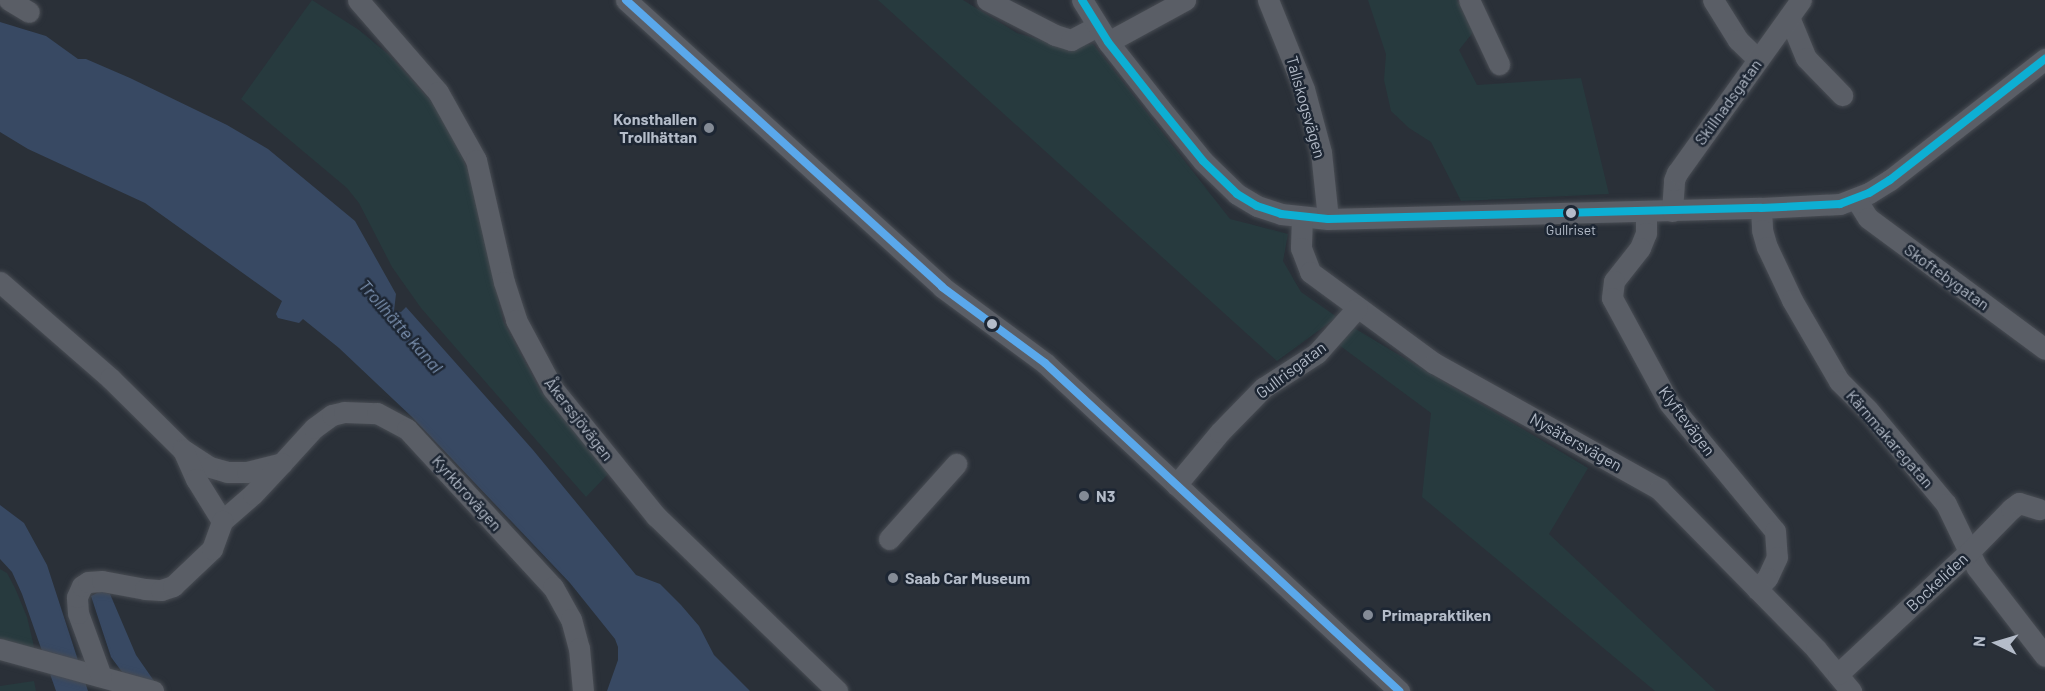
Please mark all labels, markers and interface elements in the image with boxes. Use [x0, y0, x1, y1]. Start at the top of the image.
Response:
street label: Tallskogsvägen [1282, 54, 1330, 160]
street label: Skillnadsgatan [1690, 55, 1766, 149]
place label: Konsthallen Trollhättan [613, 109, 697, 147]
marker: Konsthallen Trollhättan [702, 121, 716, 135]
marker: Gullriset [1565, 207, 1577, 219]
place label: Gullriset [1546, 222, 1596, 238]
street label: Skoftebygatan [1901, 240, 1993, 314]
water label: Trollhätte kanal [354, 275, 448, 377]
unlabelled marker [986, 318, 998, 330]
street label: Gullrisgatan [1252, 337, 1330, 403]
street label: Åkerssjövägen [541, 374, 617, 464]
street label: Klyftevägen [1655, 383, 1719, 459]
street label: Kärnmakaregatan [1842, 386, 1938, 492]
street label: Nysätersvägen [1527, 409, 1625, 475]
street label: Kyrkbrovägen [428, 451, 506, 535]
place label: N3 [1096, 486, 1115, 506]
marker: N3 [1077, 489, 1091, 503]
street label: Bockeliden [1902, 549, 1972, 615]
place label: Saab Car Museum [905, 568, 1030, 588]
marker: Saab Car Museum [886, 571, 900, 585]
place label: Primapraktiken [1382, 605, 1491, 625]
marker: Primapraktiken [1359, 606, 1377, 624]
north arrow [1967, 613, 2027, 673]
text: N [1969, 635, 1988, 648]

